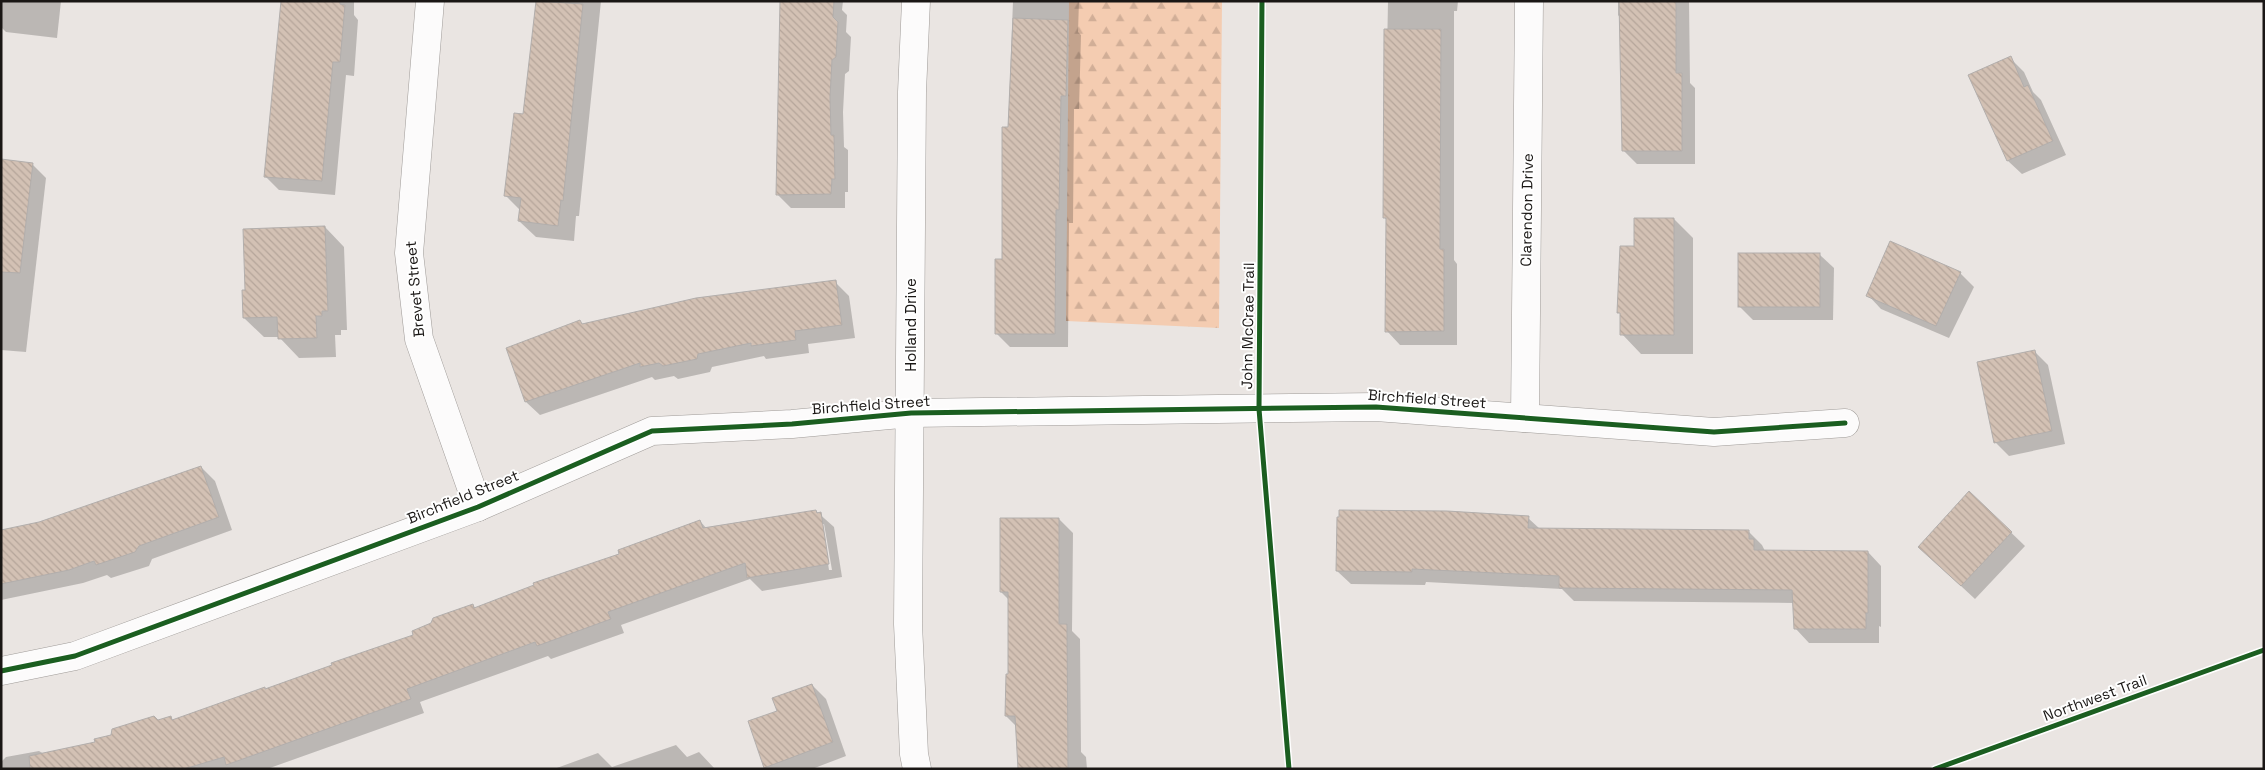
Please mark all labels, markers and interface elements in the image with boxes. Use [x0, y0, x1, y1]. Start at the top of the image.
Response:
street label: Clarendon Drive [1516, 153, 1537, 267]
street label: Brevet Street [401, 240, 428, 338]
street label: John McCrae Trail [1237, 262, 1258, 390]
street label: Holland Drive [901, 278, 920, 372]
street label: Birchfield Street [1367, 385, 1487, 412]
street label: Birchfield Street [811, 391, 931, 418]
street label: Birchfield Street [404, 465, 522, 528]
street label: Northwest Trail [2040, 670, 2149, 725]

